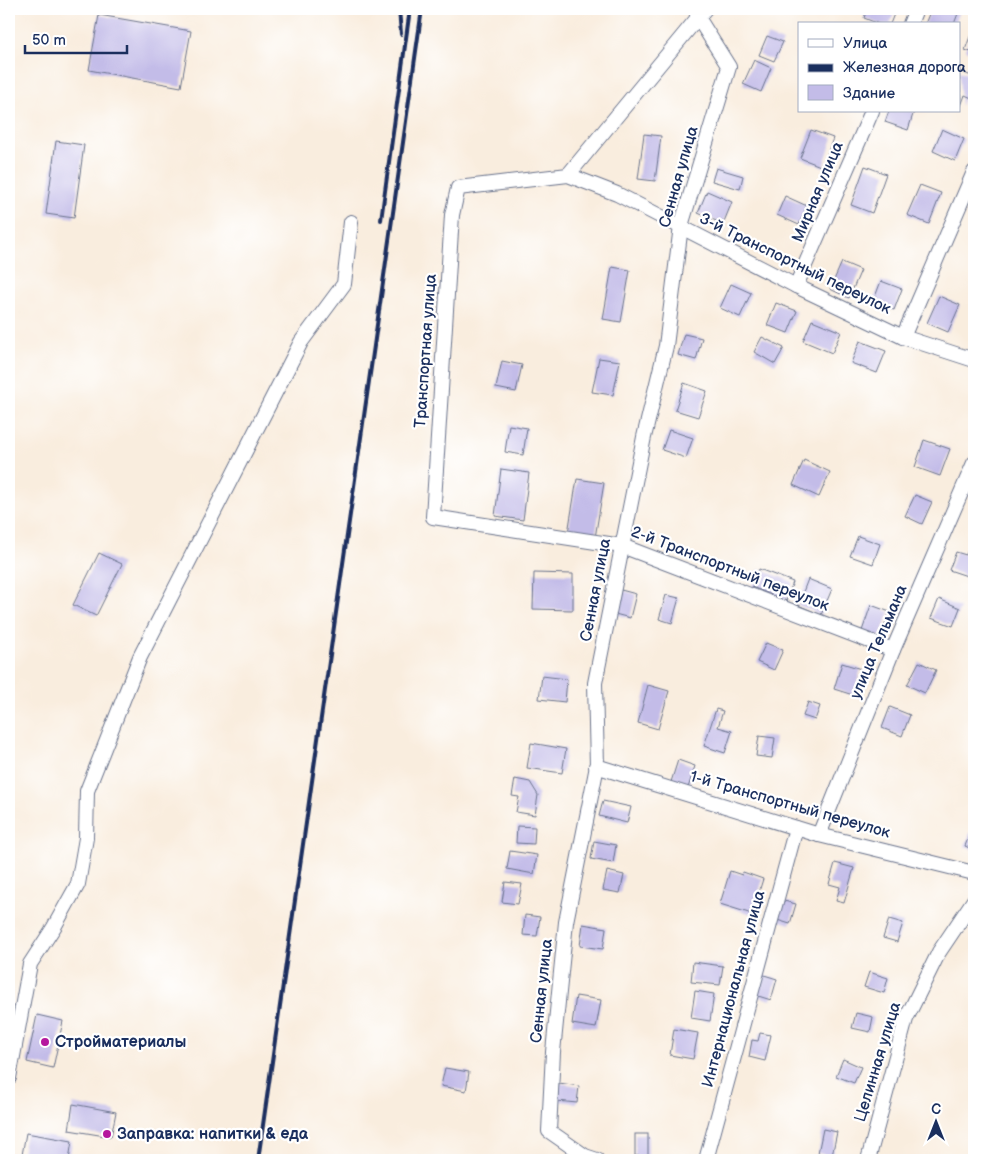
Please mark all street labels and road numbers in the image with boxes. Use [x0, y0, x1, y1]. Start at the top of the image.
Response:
street label: Сенная улица [655, 124, 703, 230]
street label: Мирная улица [788, 138, 848, 245]
street label: 3-й Транспортный переулок [696, 209, 894, 319]
street label: Транспортная улица [411, 273, 441, 429]
street label: 2-й Транспортный переулок [628, 522, 832, 616]
street label: Сенная улица [577, 536, 615, 643]
street label: улица Тельмана [846, 581, 912, 702]
street label: 1-й Транспортный переулок [688, 767, 893, 843]
street label: Интернациональная улица [699, 888, 770, 1090]
street label: Сенная улица [527, 937, 557, 1044]
street label: Целинная улица [851, 999, 905, 1124]

